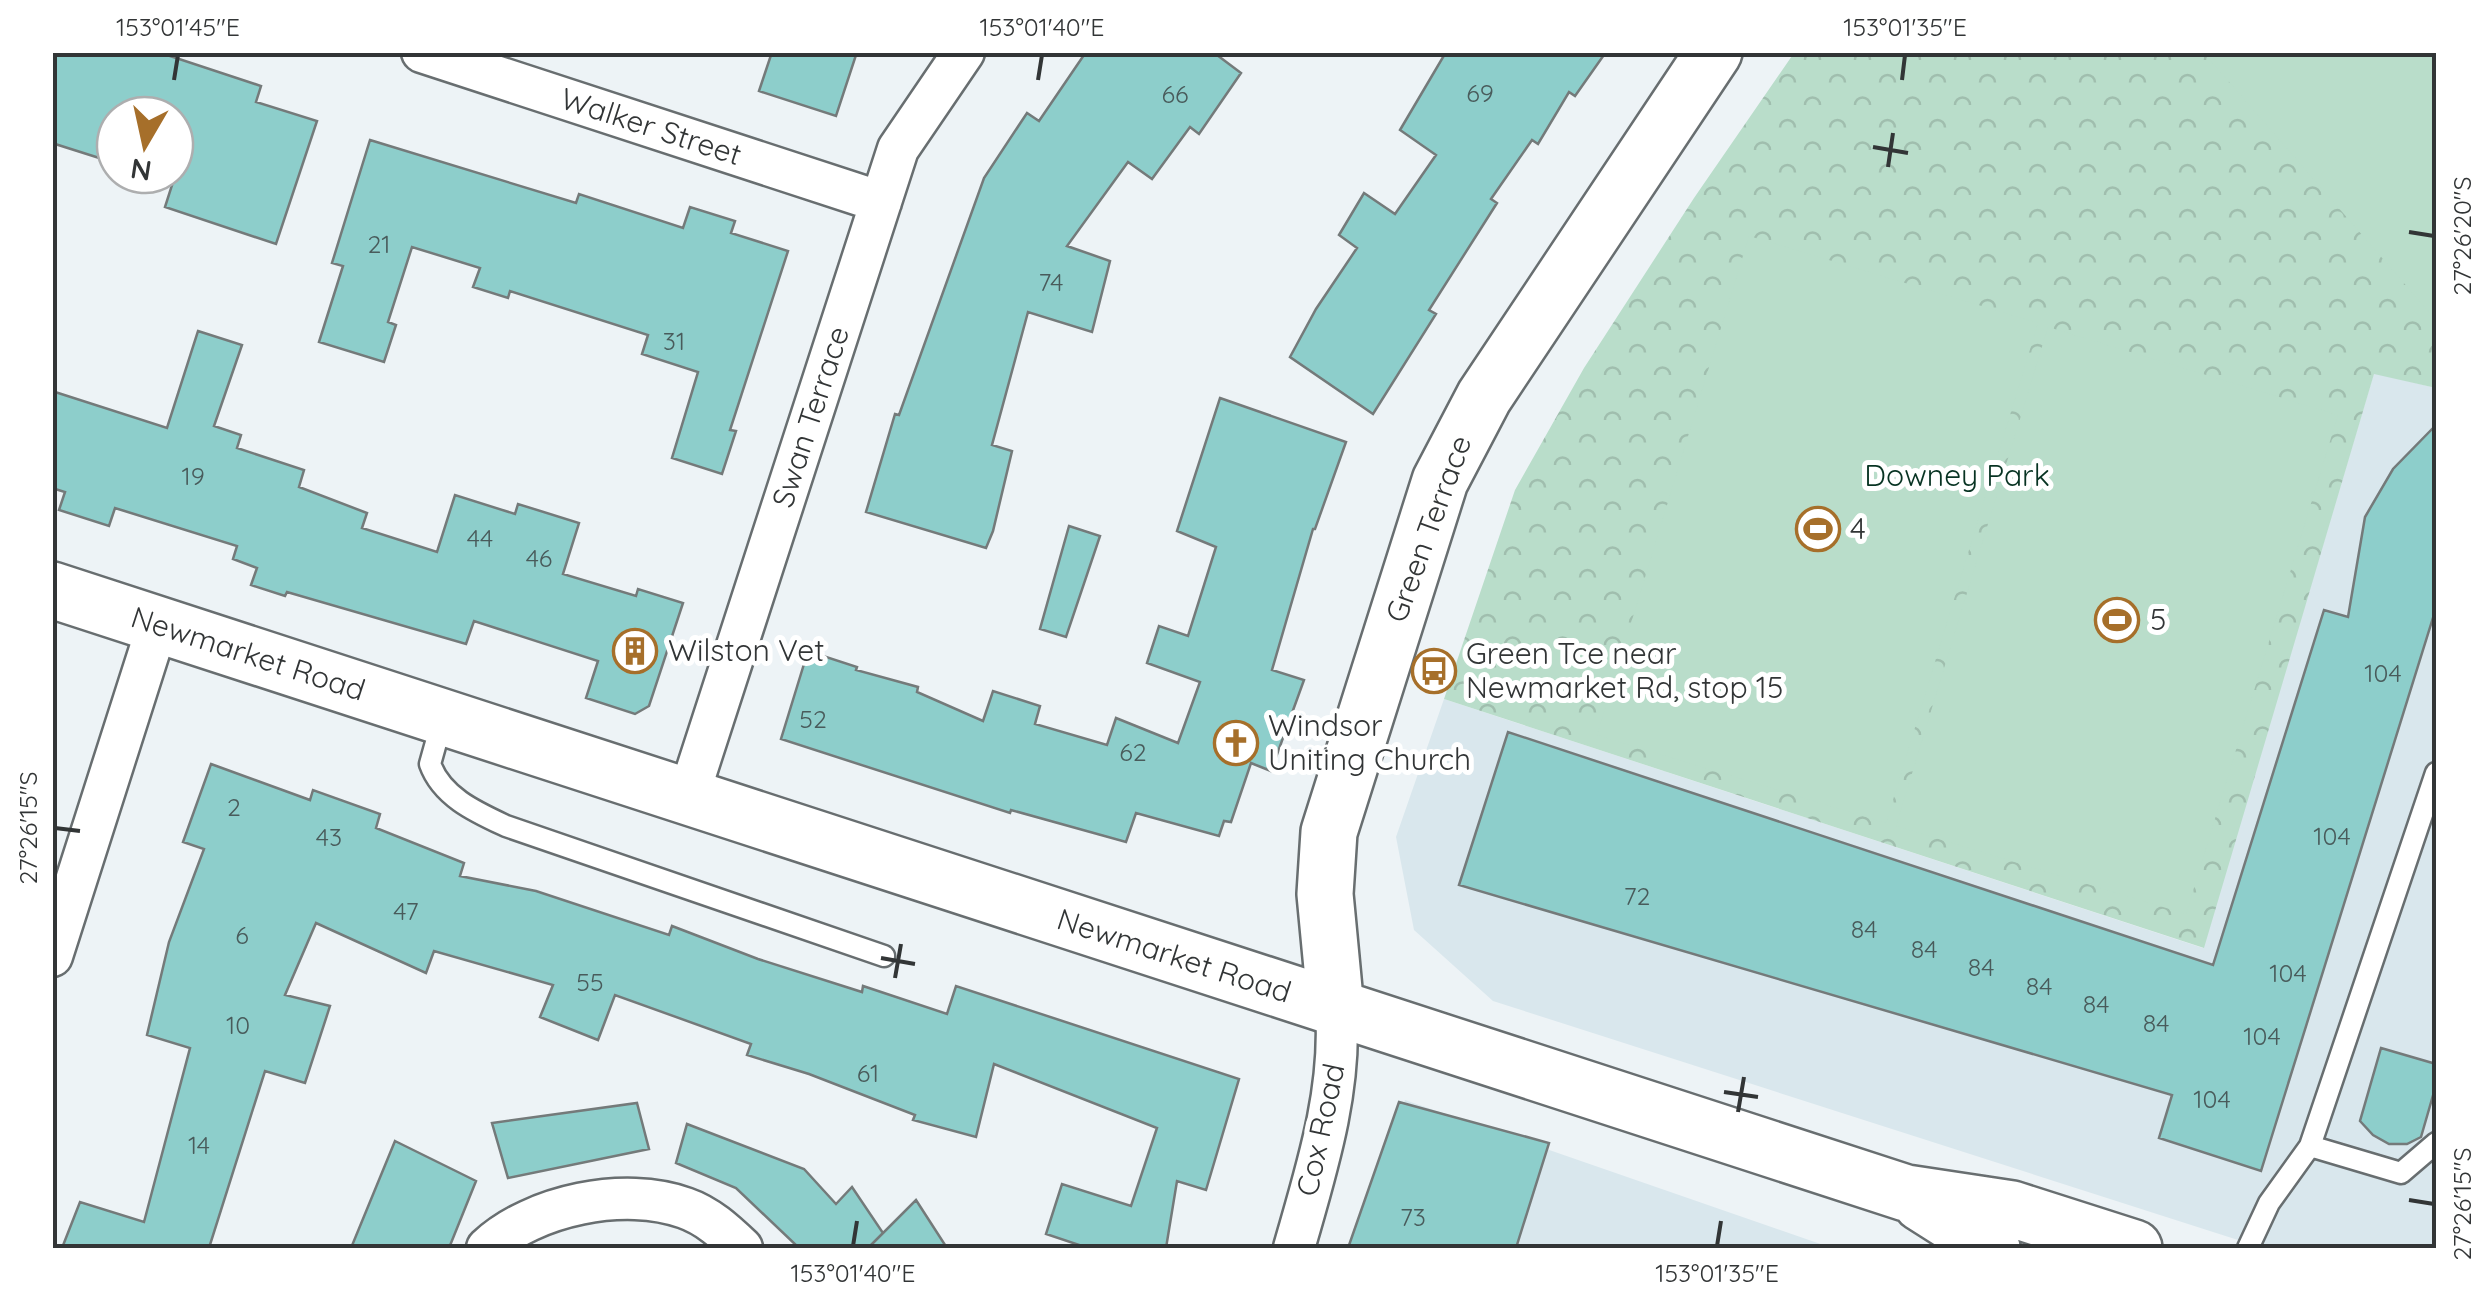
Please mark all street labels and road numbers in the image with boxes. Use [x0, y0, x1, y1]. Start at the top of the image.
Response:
street label: Walker Street [556, 79, 747, 173]
street label: Swan Terrace [763, 321, 857, 512]
street label: Green Terrace [1377, 430, 1479, 627]
street label: Newmarket Road [127, 597, 370, 709]
street label: Newmarket Road [1053, 899, 1296, 1011]
street label: Cox Road [1287, 1060, 1353, 1200]

